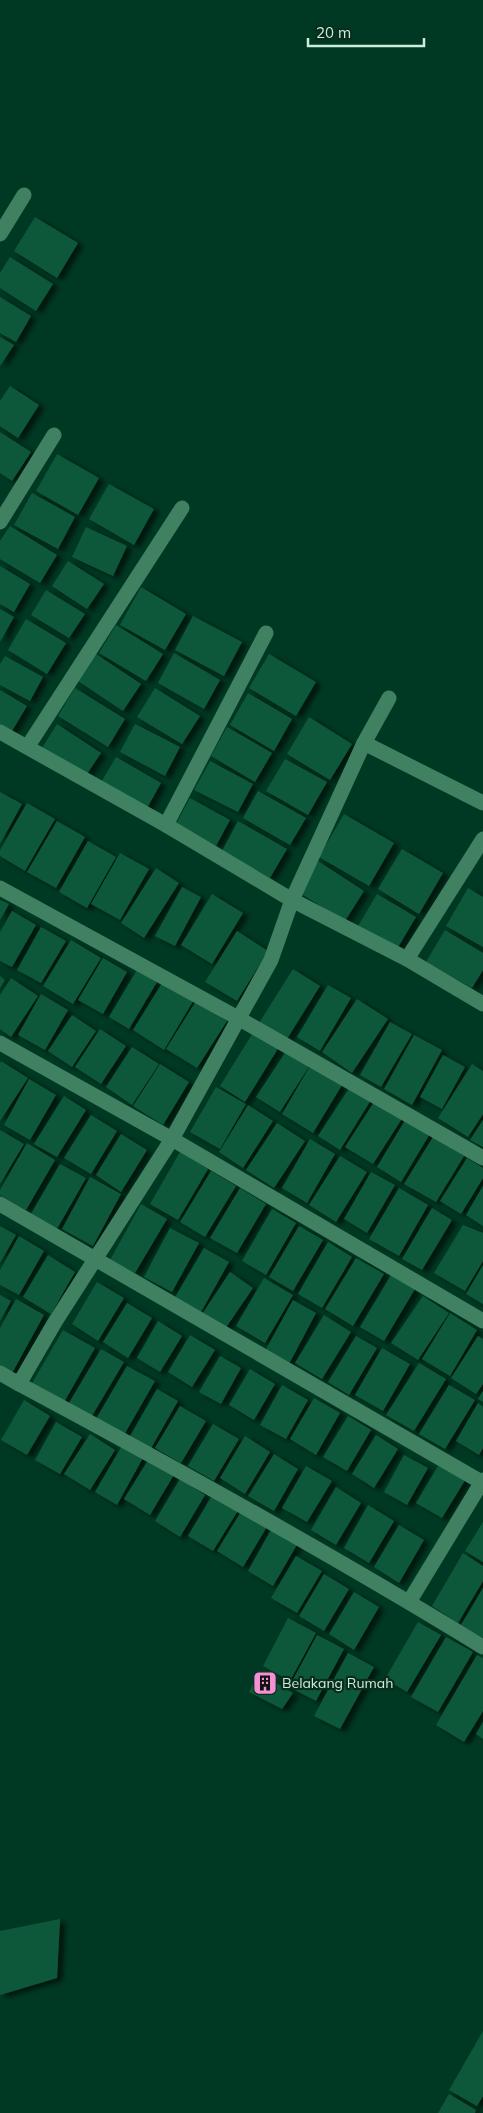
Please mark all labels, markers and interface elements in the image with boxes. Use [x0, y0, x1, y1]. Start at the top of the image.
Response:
scale bar [308, 15, 424, 47]
text: 20 m [316, 23, 351, 42]
building icon: Belakang Rumah [252, 1670, 278, 1696]
place label: Belakang Rumah [282, 1674, 393, 1692]

